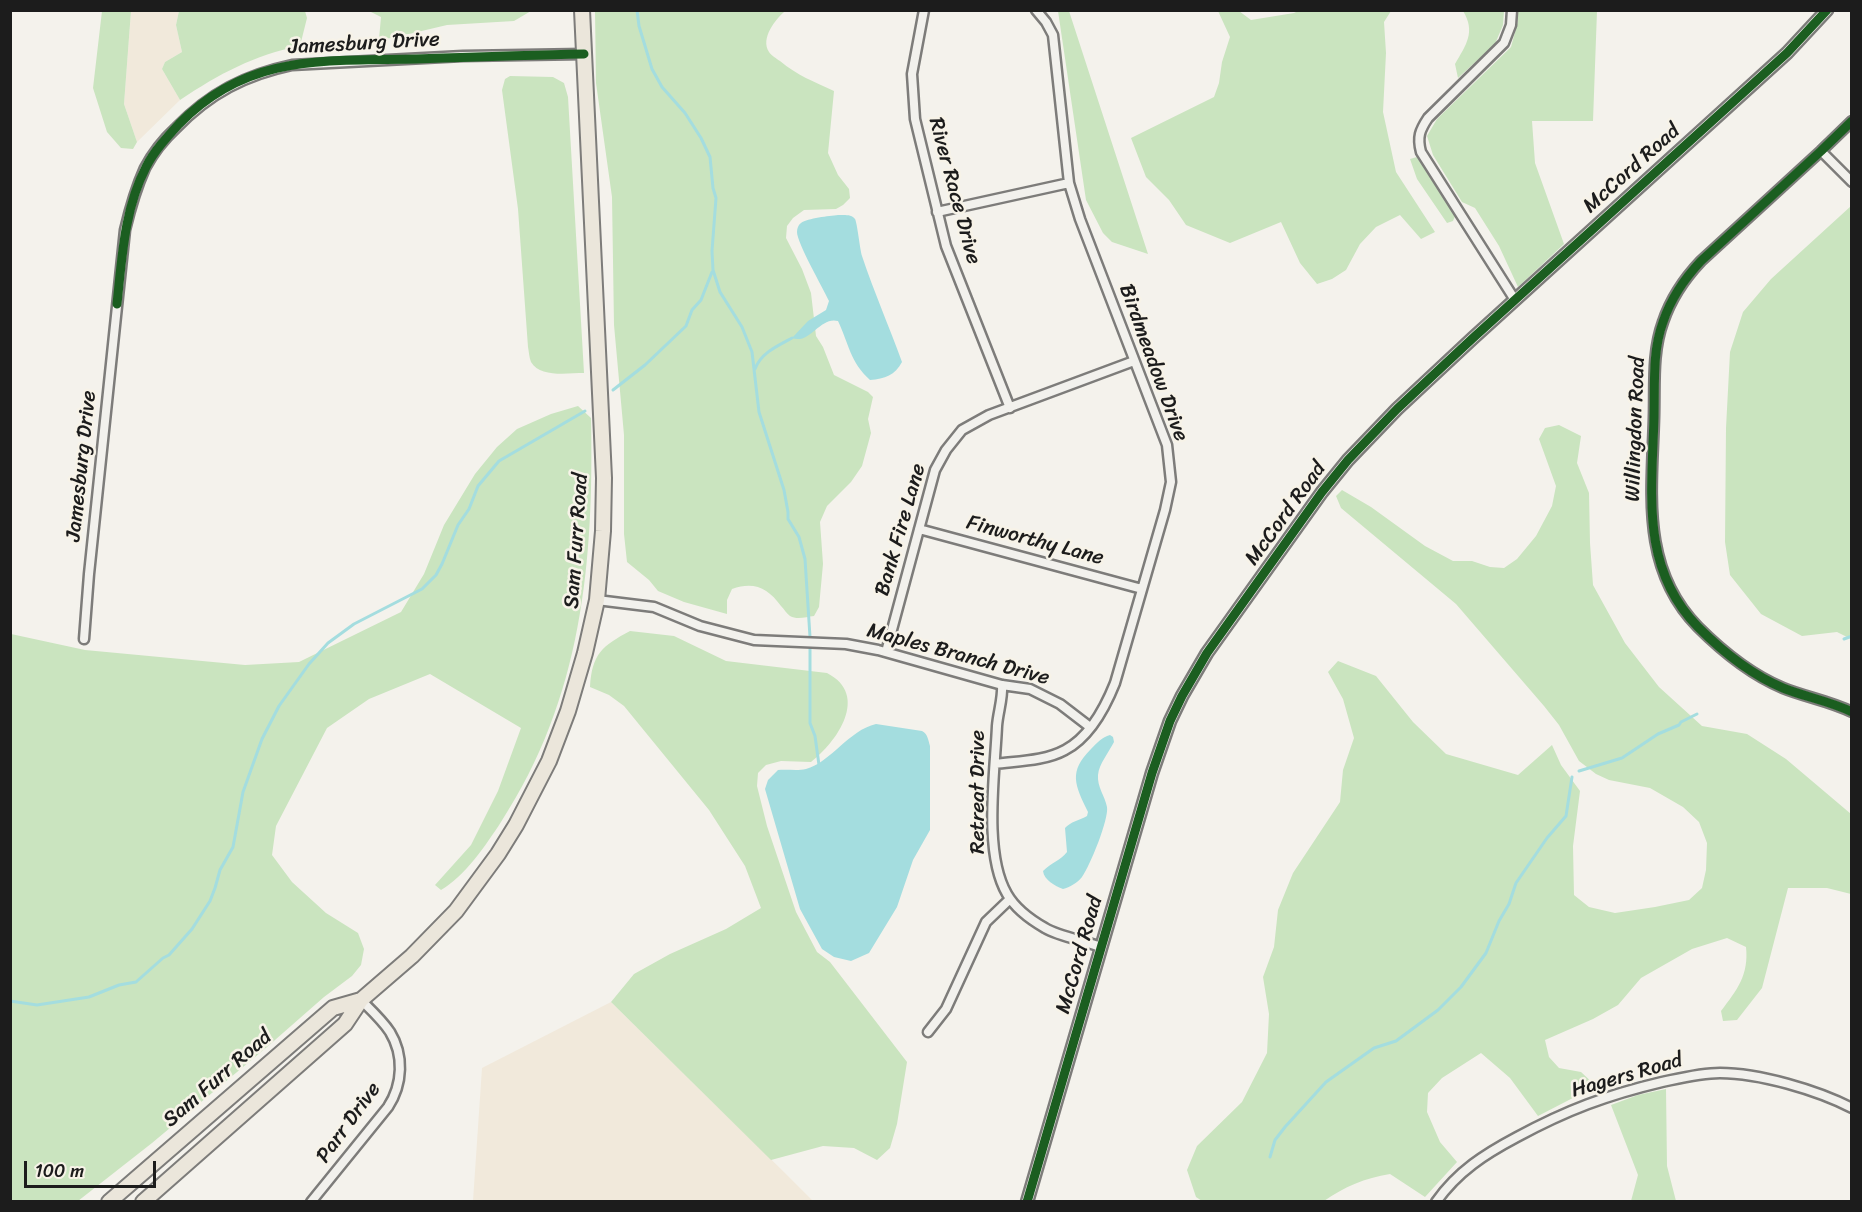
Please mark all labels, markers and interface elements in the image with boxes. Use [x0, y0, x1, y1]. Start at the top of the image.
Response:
street label: Jamesburg Drive [288, 27, 440, 61]
street label: River Race Drive [922, 115, 986, 267]
street label: McCord Road [1578, 119, 1686, 219]
street label: Birdmeadow Drive [1113, 281, 1193, 445]
street label: Willingdon Road [1621, 356, 1651, 502]
street label: Jamesburg Drive [62, 389, 102, 543]
street label: McCord Road [1240, 457, 1332, 571]
street label: Bank Fire Lane [870, 461, 932, 599]
street label: Sam Furr Road [560, 472, 594, 610]
street label: Finworthy Lane [964, 511, 1106, 571]
street label: Maples Branch Drive [864, 619, 1052, 691]
street label: Retreat Drive [966, 730, 992, 854]
street label: McCord Road [1051, 893, 1109, 1017]
street label: Sam Furr Road [159, 1025, 277, 1133]
street label: Hagers Road [1568, 1048, 1686, 1104]
street label: Parr Drive [311, 1078, 387, 1168]
scale bar [27, 1149, 159, 1187]
text: 100 m [35, 1155, 84, 1187]

